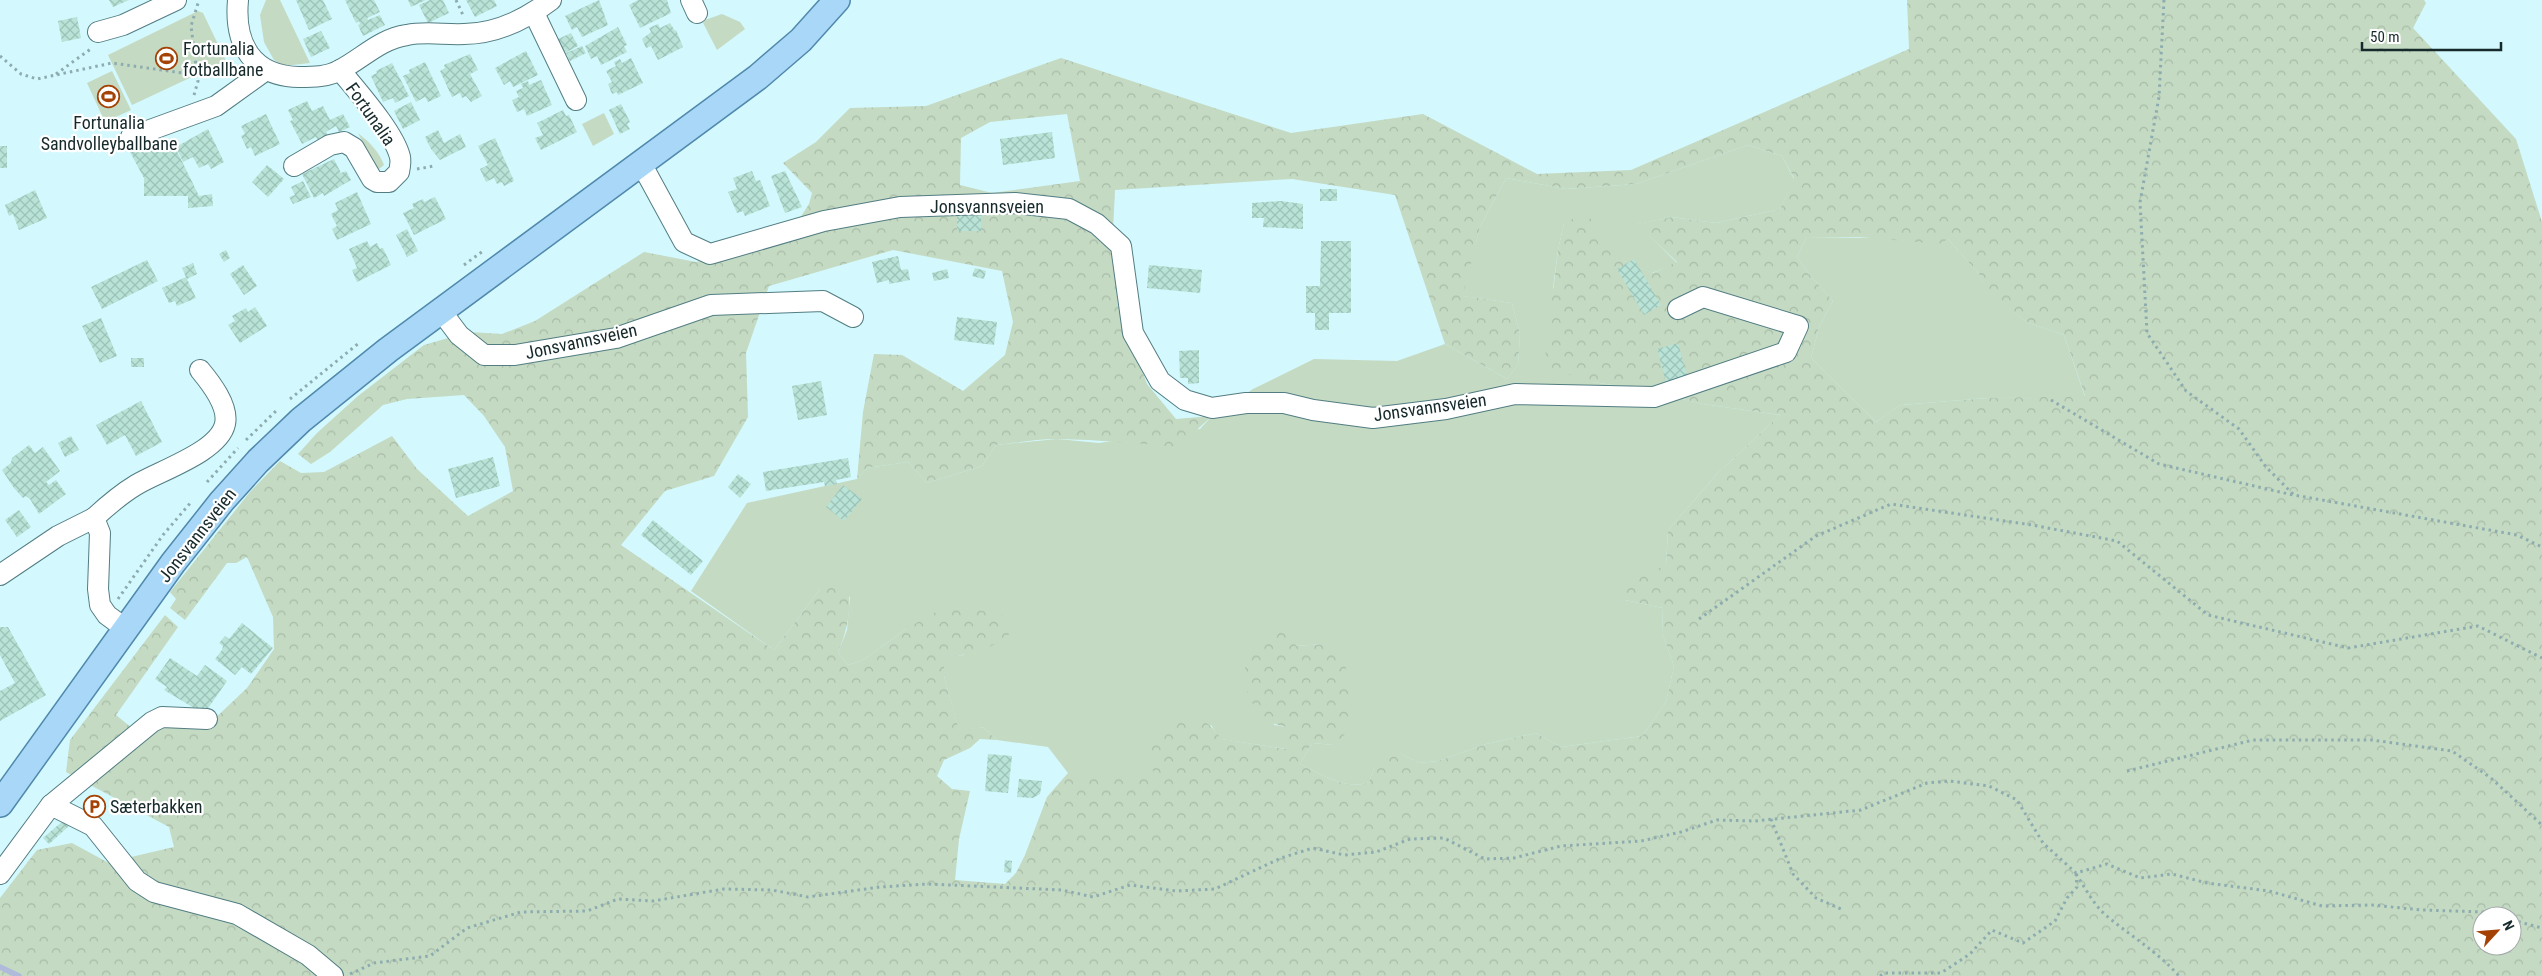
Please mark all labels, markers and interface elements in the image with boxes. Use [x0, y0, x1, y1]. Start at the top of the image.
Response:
scale bar [2362, 20, 2501, 52]
text: 50 m [2370, 28, 2400, 46]
place label: Fortunalia fotballbane [183, 38, 263, 80]
sports icon: Fortunalia fotballbane [155, 46, 179, 70]
street label: Fortunalia [342, 79, 400, 149]
sports icon: Fortunalia Sandvolleyballbane [97, 85, 121, 109]
place label: Fortunalia Sandvolleyballbane [41, 112, 177, 154]
street label: Jonsvannsveien [930, 196, 1044, 217]
street label: Jonsvannsveien [523, 319, 639, 363]
street label: Jonsvannsveien [1372, 389, 1488, 425]
street label: Jonsvannsveien [154, 484, 240, 586]
parking icon: Sæterbakken [82, 794, 106, 818]
place label: Sæterbakken [110, 796, 202, 817]
north arrow [2472, 906, 2522, 956]
text: N [2500, 918, 2518, 933]

